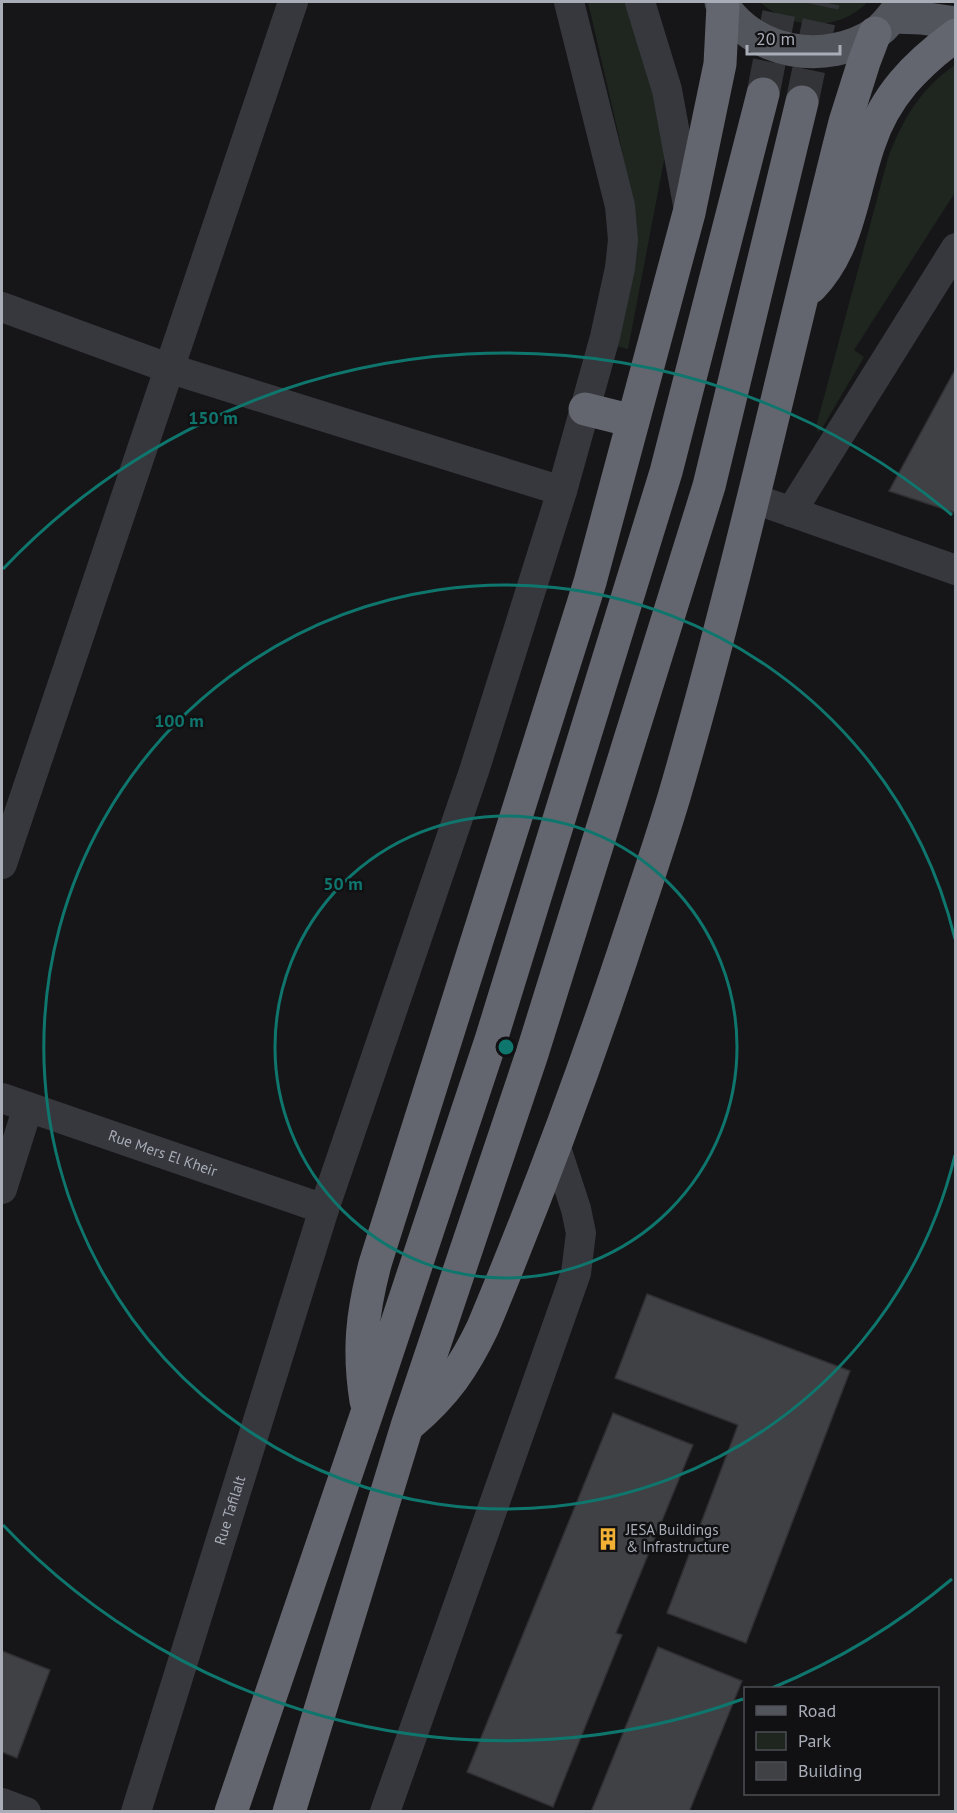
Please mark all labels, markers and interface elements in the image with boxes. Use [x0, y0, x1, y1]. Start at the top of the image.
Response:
scale bar [747, 18, 840, 56]
text: 20 m [756, 27, 795, 50]
text: 150 m [188, 406, 238, 429]
text: 100 m [154, 709, 204, 732]
text: 50 m [323, 872, 363, 895]
centre of rings [496, 1037, 516, 1057]
street label: Rue Mers El Kheir [106, 1125, 220, 1180]
street label: Rue Tafilalt [210, 1473, 249, 1547]
place label: JESA Buildings & Infrastructure [625, 1520, 729, 1556]
building icon: JESA Buildings & Infrastructure [595, 1526, 621, 1552]
legend [744, 1687, 939, 1795]
text: Road [798, 1699, 836, 1722]
text: Park [798, 1729, 831, 1752]
text: Building [798, 1759, 862, 1782]

